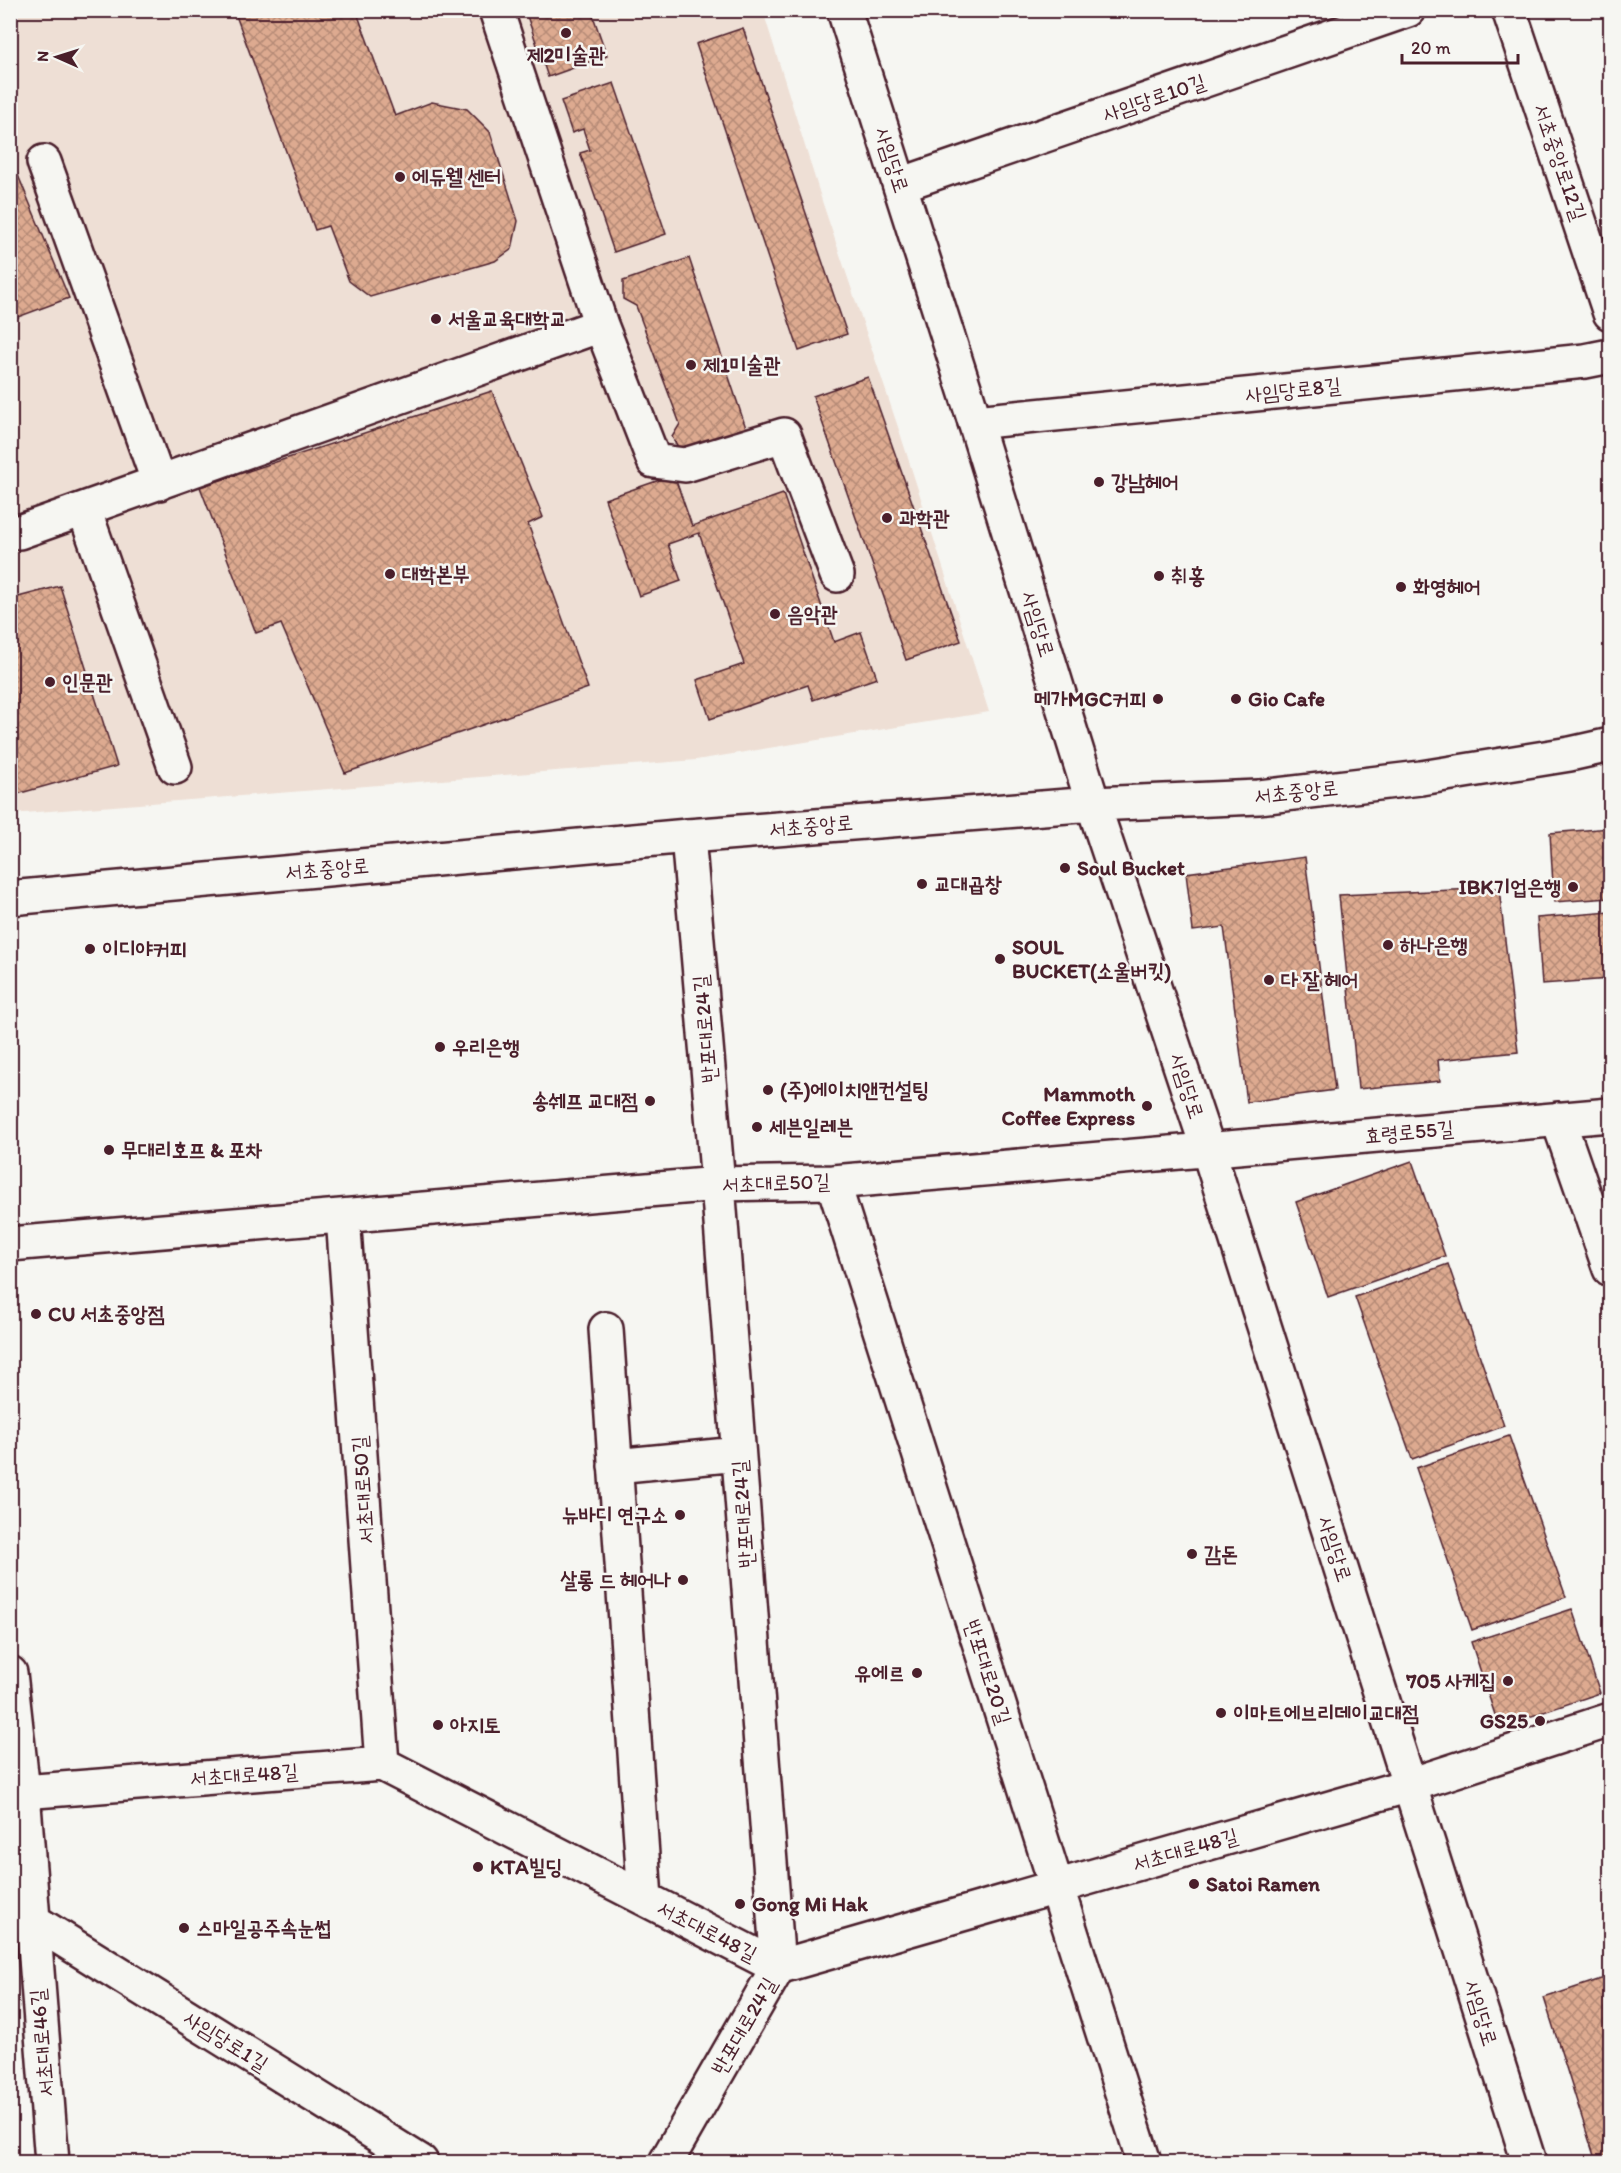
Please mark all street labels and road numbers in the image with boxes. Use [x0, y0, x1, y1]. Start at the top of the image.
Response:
street label: 사임당로10길 [1099, 68, 1209, 127]
street label: 서초중앙로12길 [1529, 100, 1592, 224]
street label: 사임당로 [870, 124, 915, 196]
street label: 사임당로8길 [1244, 372, 1342, 407]
street label: 사임당로 [1017, 588, 1060, 660]
street label: 서초중앙로 [1253, 775, 1339, 808]
street label: 서초중앙로 [768, 809, 854, 842]
street label: 서초중앙로 [284, 852, 370, 885]
street label: 반포대로24길 [687, 974, 722, 1084]
street label: 사임당로 [1165, 1050, 1210, 1122]
street label: 효령로55길 [1363, 1115, 1455, 1148]
street label: 서초대로50길 [721, 1168, 831, 1197]
street label: 서초대로50길 [346, 1435, 379, 1545]
street label: 반포대로24길 [726, 1459, 759, 1569]
street label: 사임당로 [1313, 1513, 1358, 1585]
street label: 반포대로20길 [960, 1616, 1017, 1727]
street label: 서초대로48길 [189, 1758, 299, 1791]
street label: 서초대로48길 [1129, 1823, 1241, 1877]
street label: 서초대로48길 [653, 1895, 761, 1966]
street label: 반포대로24길 [706, 1973, 781, 2079]
street label: 사임당로 [1460, 1977, 1503, 2049]
street label: 서초대로46길 [24, 1988, 59, 2098]
street label: 사임당로1길 [180, 2005, 273, 2076]

